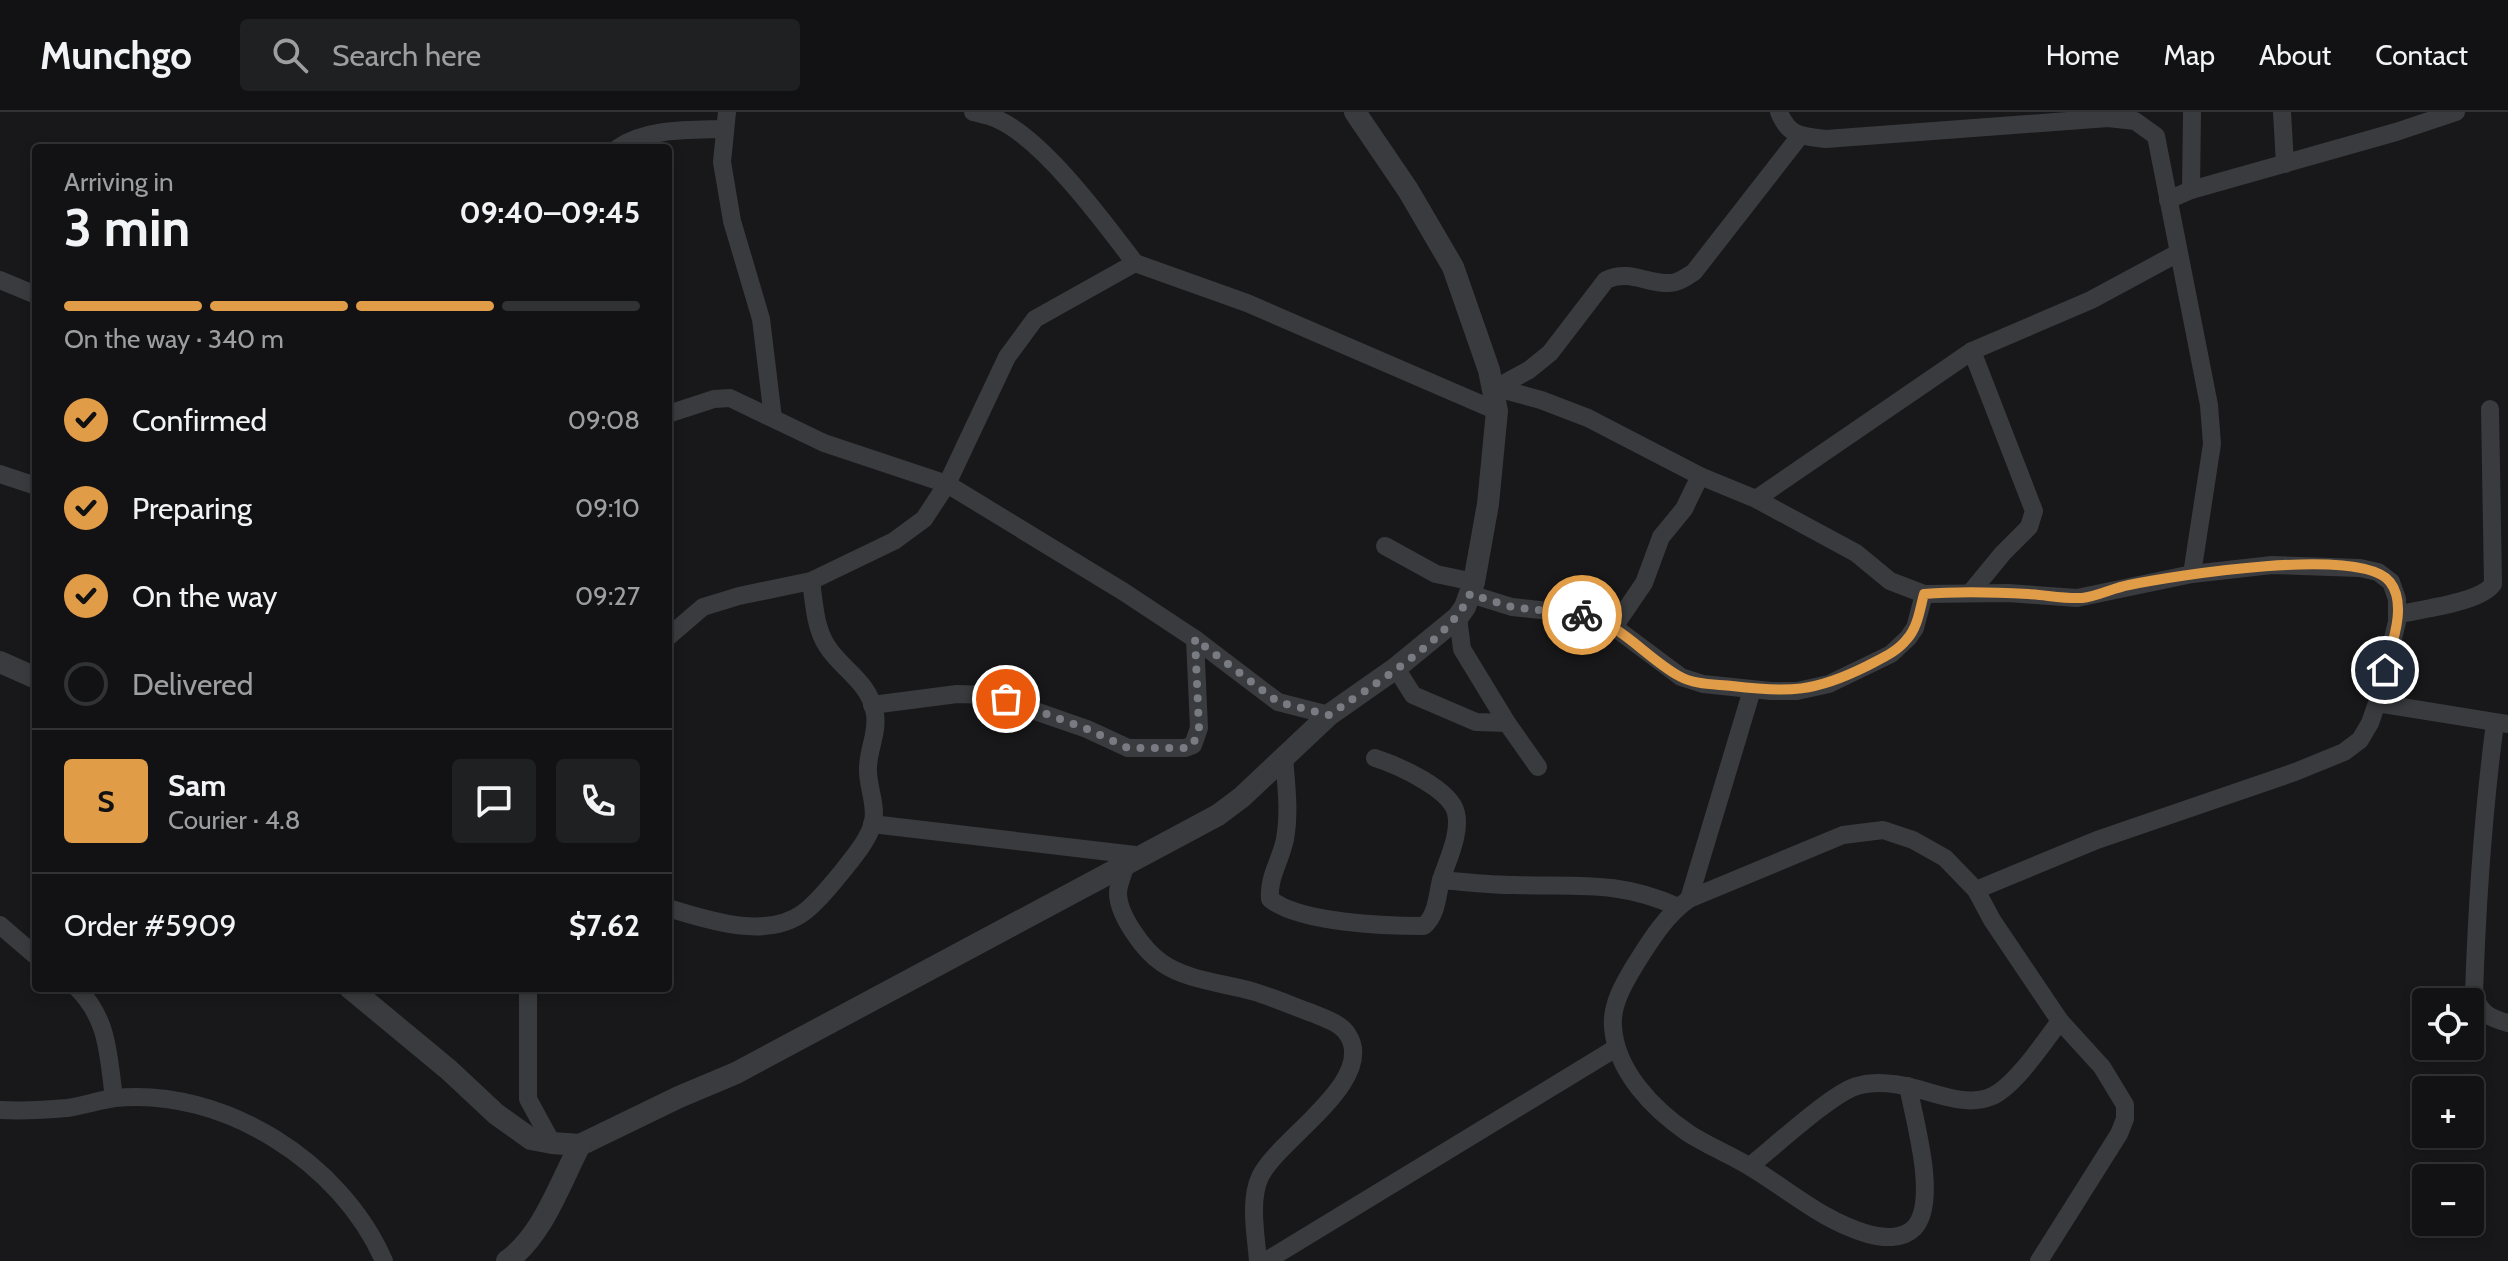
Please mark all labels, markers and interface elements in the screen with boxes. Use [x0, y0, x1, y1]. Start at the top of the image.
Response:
search box [240, 19, 800, 91]
text: Munchgo [40, 32, 192, 79]
icon: search [268, 33, 312, 77]
text: Search here [332, 37, 481, 74]
text: Home [2046, 38, 2119, 72]
text: Map [2163, 38, 2215, 72]
text: About [2259, 38, 2331, 72]
text: Contact [2375, 38, 2468, 72]
text: Arriving in [64, 166, 174, 198]
text: 09:40–09:45 [459, 194, 640, 231]
text: 3 min [64, 196, 190, 259]
text: On the way · 340 m [64, 323, 284, 355]
icon: check [64, 398, 108, 442]
text: Confirmed [132, 402, 267, 439]
text: 09:08 [568, 404, 640, 436]
icon: check [64, 486, 108, 530]
text: Preparing [132, 490, 252, 527]
text: 09:10 [575, 492, 640, 524]
icon: check [64, 574, 108, 618]
courier [1542, 575, 1622, 655]
text: On the way [132, 578, 277, 615]
text: 09:27 [575, 580, 640, 612]
icon: bike [1560, 593, 1604, 637]
pin [2351, 636, 2419, 704]
icon: home [2363, 648, 2407, 692]
pin [972, 665, 1040, 733]
text: Delivered [132, 666, 253, 703]
icon: bag [984, 677, 1028, 721]
button: chat [452, 759, 536, 843]
button: phone [556, 759, 640, 843]
text: Sam [168, 767, 226, 804]
text: S [97, 783, 115, 820]
text: Courier · 4.8 [168, 804, 301, 836]
text: Order #5909 [64, 907, 237, 944]
text: $7.62 [569, 907, 640, 944]
map controls [2412, 988, 2484, 1236]
button: locate [2412, 988, 2484, 1060]
button: + [2412, 1076, 2484, 1148]
button: − [2412, 1164, 2484, 1236]

